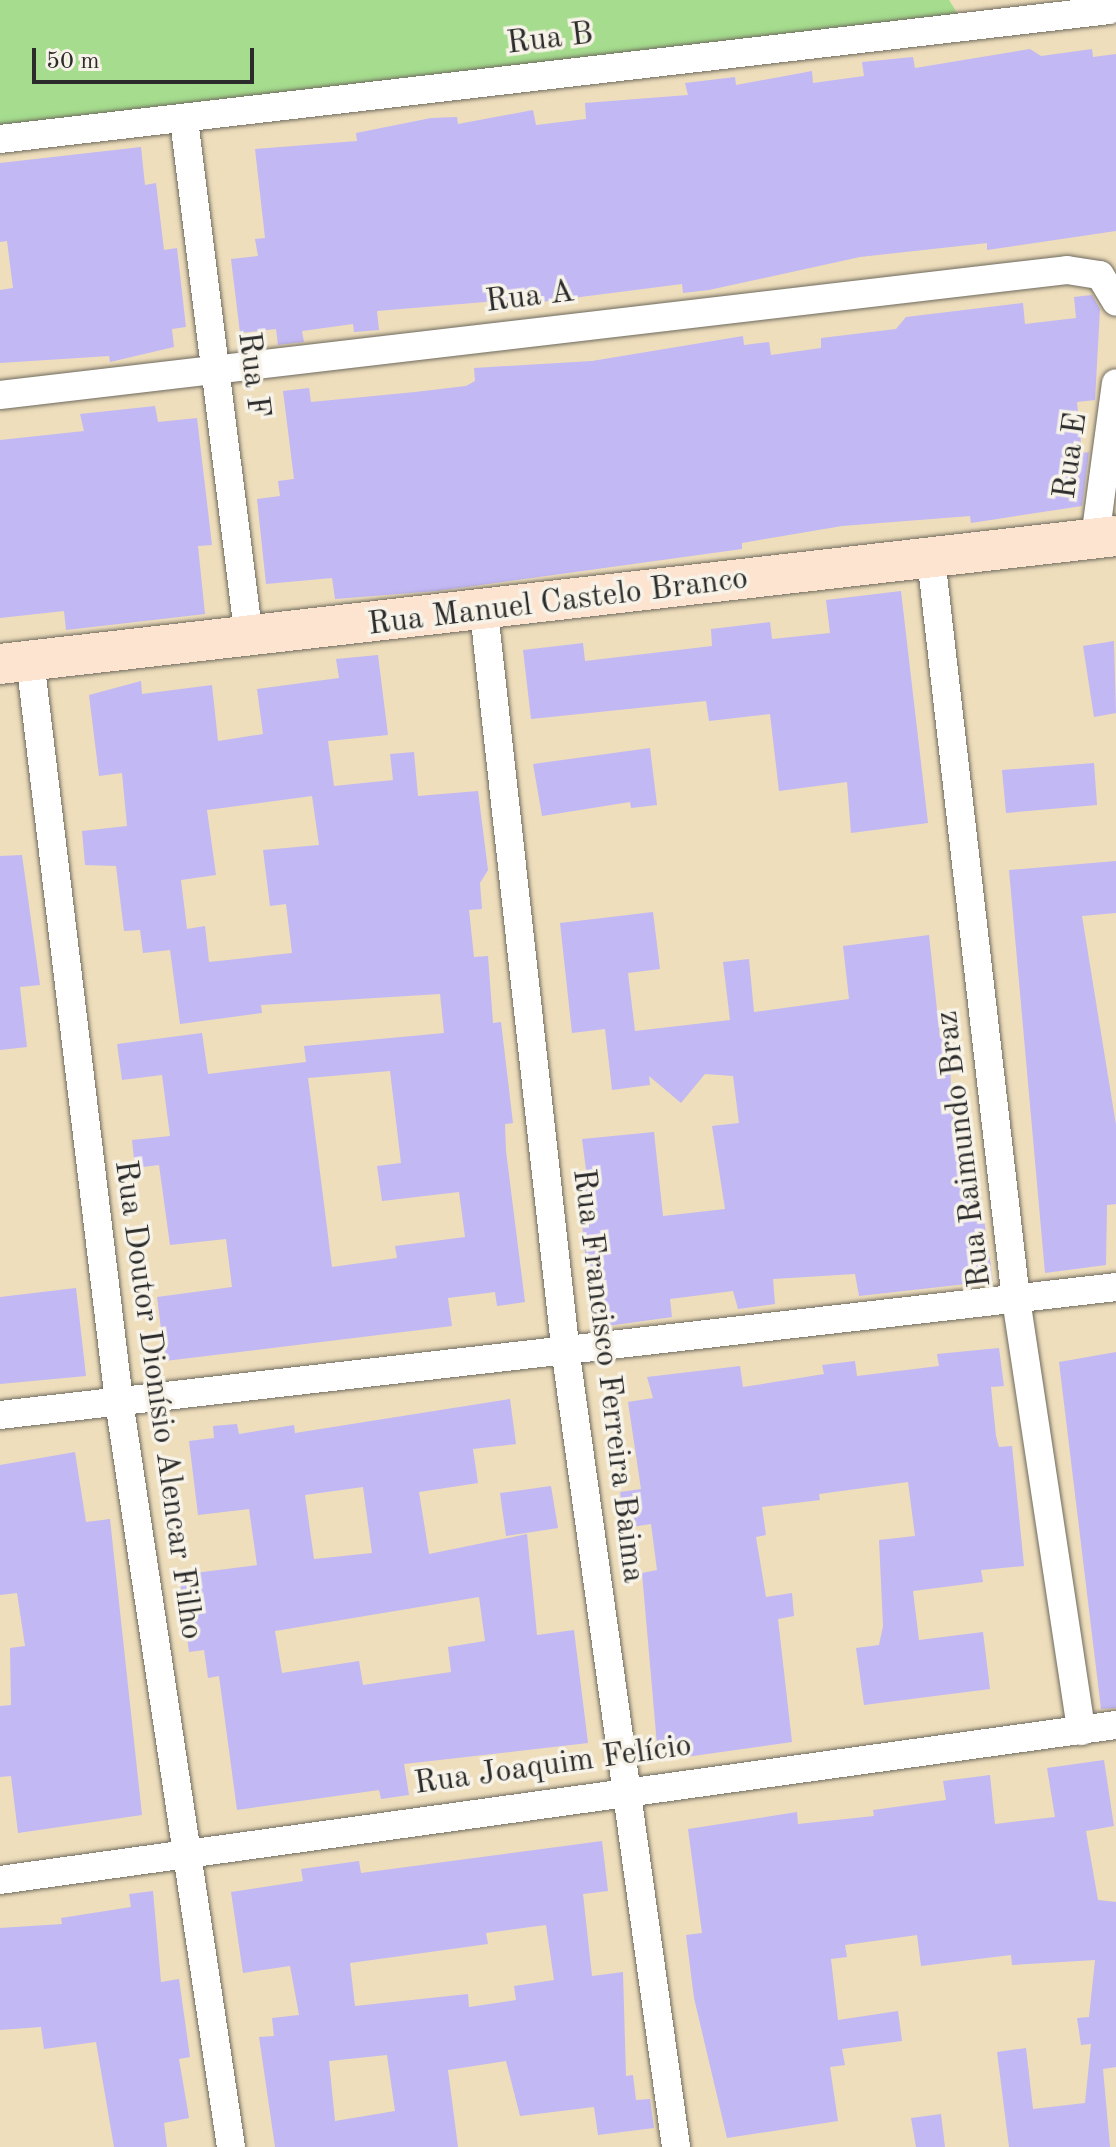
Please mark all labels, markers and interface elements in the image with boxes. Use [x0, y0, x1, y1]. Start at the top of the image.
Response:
street label: Rua B [505, 16, 595, 64]
scale bar [36, 32, 258, 82]
text: 50 m [46, 50, 100, 74]
street label: Rua A [483, 274, 577, 322]
street label: Rua F [228, 330, 276, 420]
street label: Rua E [1047, 410, 1097, 502]
street label: Rua Manuel Castelo Branco [366, 561, 750, 645]
street label: Rua Raimundo Braz [929, 1008, 1001, 1290]
street label: Rua Doutor Dionísio Alencar Filho [104, 1158, 210, 1642]
street label: Rua Francisco Ferreira Baima [563, 1167, 651, 1585]
street label: Rua Joaquim Felício [412, 1728, 694, 1804]

